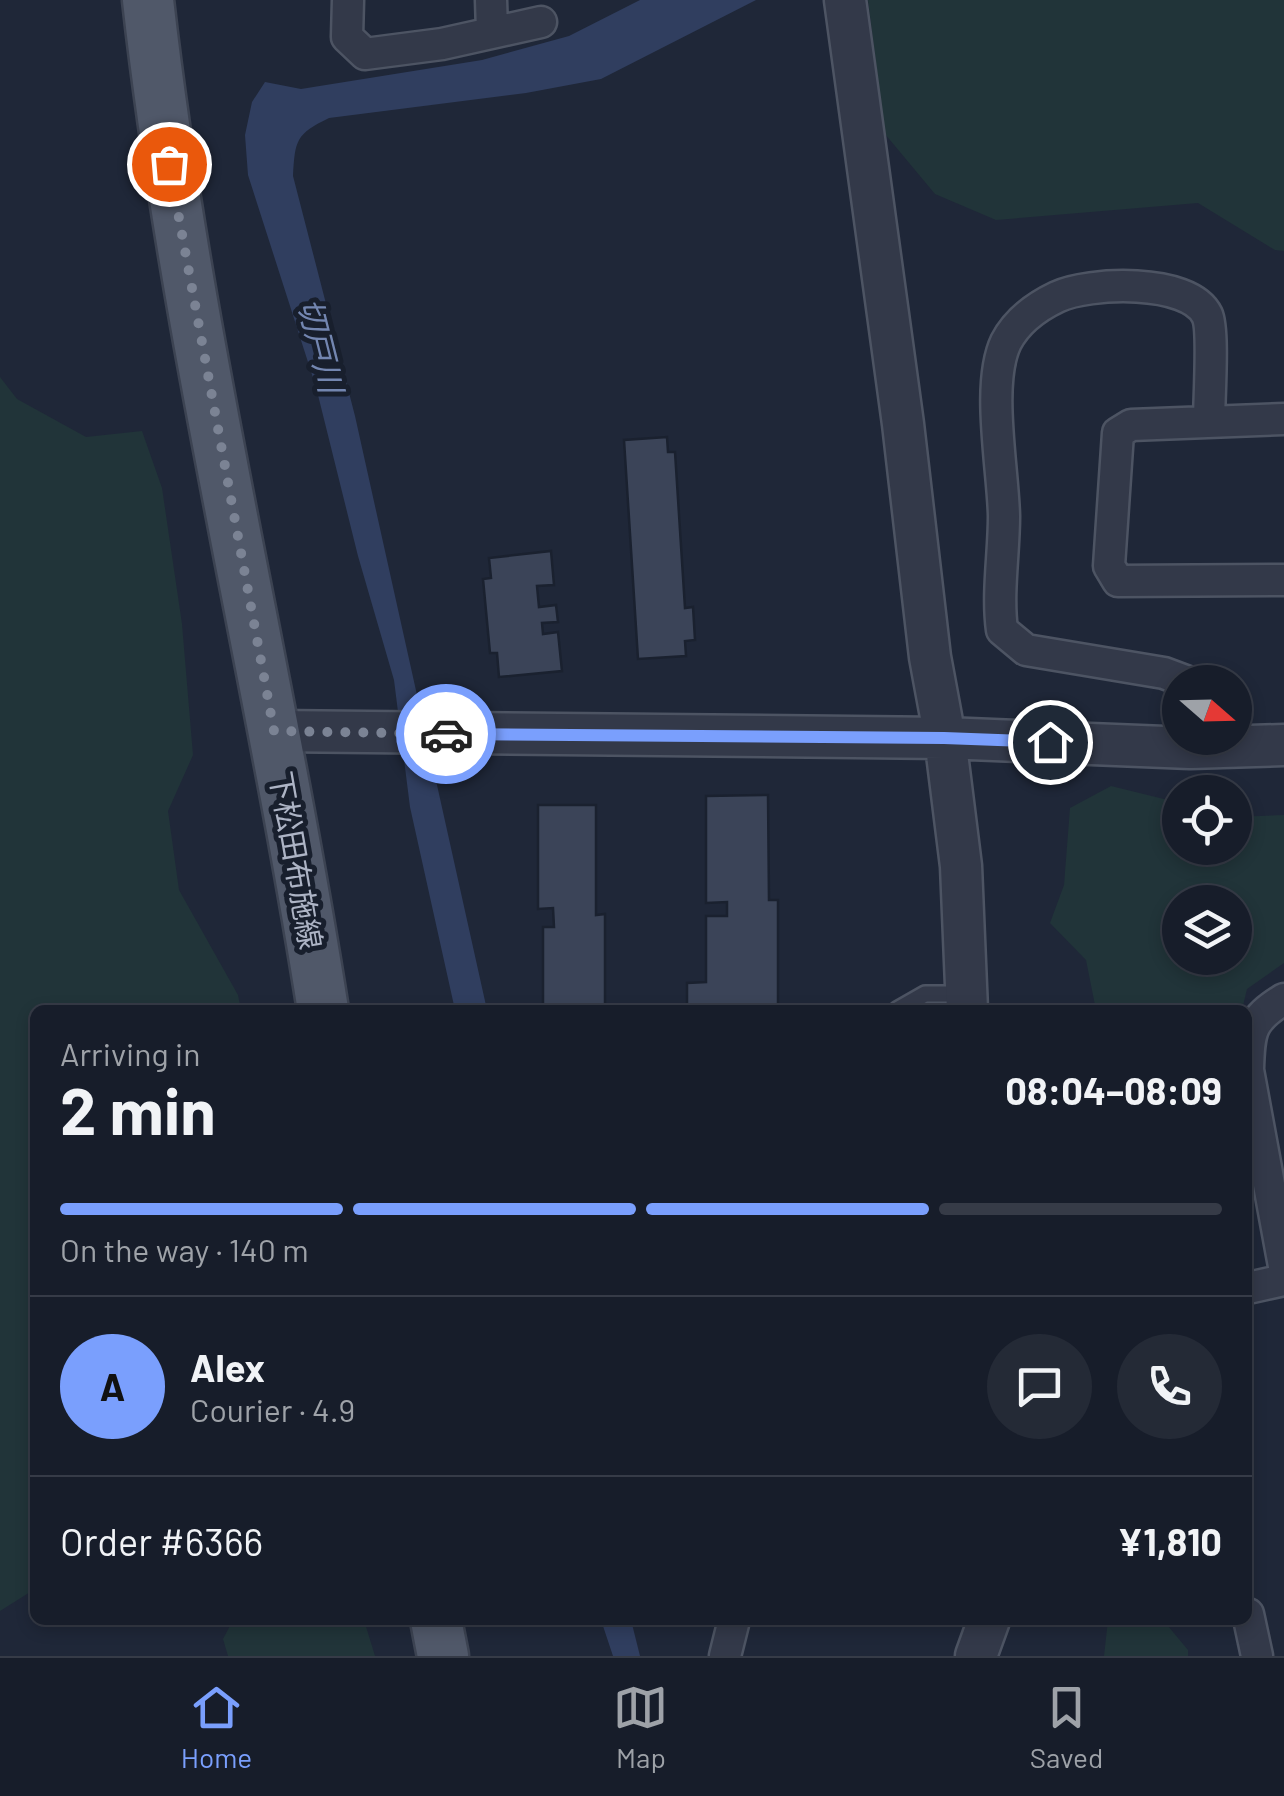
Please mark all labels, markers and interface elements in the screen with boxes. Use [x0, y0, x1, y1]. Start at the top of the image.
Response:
pin [127, 122, 212, 207]
icon: bag [142, 137, 197, 192]
water label: 切戸川 [292, 294, 353, 399]
north arrow [1162, 665, 1252, 755]
map controls [1162, 665, 1252, 975]
courier [396, 684, 496, 784]
pin [1008, 700, 1093, 785]
icon: car [419, 707, 474, 762]
icon: home [1023, 715, 1078, 770]
street label: 下松田布施線 [264, 768, 330, 952]
button: locate [1162, 775, 1252, 865]
button: layers [1162, 885, 1252, 975]
text: Arriving in [60, 1034, 200, 1072]
text: 08:04–08:09 [1005, 1067, 1222, 1113]
text: 2 min [60, 1070, 216, 1148]
text: On the way · 140 m [60, 1230, 309, 1268]
button: chat [987, 1334, 1092, 1439]
button: phone [1117, 1334, 1222, 1439]
text: Alex [190, 1344, 265, 1390]
text: A [100, 1363, 125, 1409]
text: Courier · 4.9 [190, 1390, 355, 1428]
text: Order #6366 [60, 1518, 263, 1564]
text: ¥1,810 [1117, 1518, 1222, 1564]
tab: Home [181, 1680, 252, 1774]
tab: Map [613, 1680, 668, 1774]
tab: Saved [1030, 1680, 1103, 1774]

